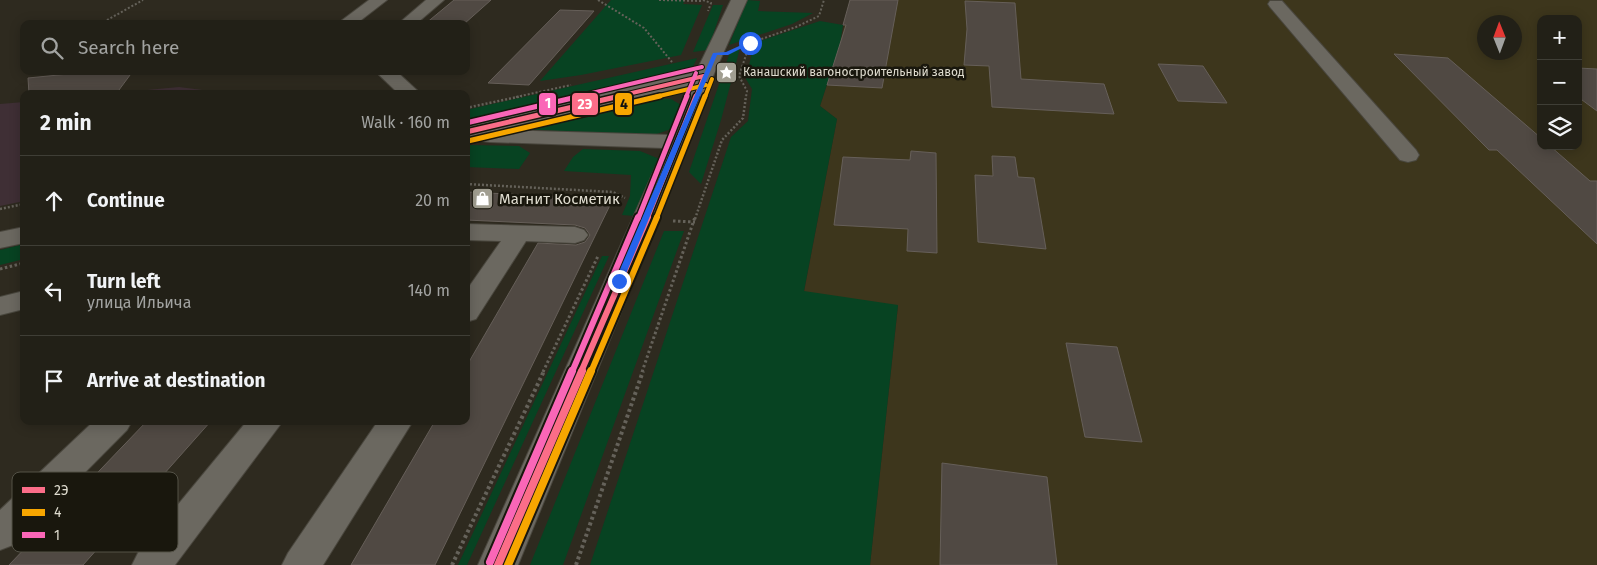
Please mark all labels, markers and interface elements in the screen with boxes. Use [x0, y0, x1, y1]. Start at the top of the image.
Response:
north arrow [1477, 15, 1522, 60]
map controls [1537, 15, 1582, 150]
button: + [1537, 15, 1582, 60]
search box [20, 20, 470, 75]
route start [739, 32, 762, 55]
icon: search [38, 34, 66, 62]
text: Search here [78, 36, 179, 59]
place icon: Канашский вагоностроительный завод [715, 60, 739, 84]
button: − [1537, 60, 1582, 105]
place label: Канашский вагоностроительный завод [743, 65, 965, 79]
line badge: 1 [538, 92, 557, 116]
line badge: 2Э [571, 92, 599, 116]
line badge: 4 [614, 92, 633, 116]
text: 1 [545, 95, 551, 112]
text: 2Э [578, 96, 593, 113]
text: 4 [620, 96, 628, 113]
button: layers [1537, 105, 1582, 150]
text: 2 min [40, 110, 92, 136]
text: Walk · 160 m [361, 113, 450, 132]
icon: ahead [40, 187, 68, 215]
shop icon: Магнит Косметик [471, 187, 495, 211]
text: Continue [87, 189, 165, 212]
place label: Магнит Косметик [499, 190, 620, 208]
text: 20 m [415, 191, 450, 210]
text: Turn left [87, 270, 161, 293]
route end [608, 270, 631, 293]
icon: left [40, 277, 68, 305]
text: 140 m [408, 281, 450, 300]
text: улица Ильича [87, 293, 191, 312]
icon: arrive [40, 367, 68, 395]
text: Arrive at destination [87, 369, 266, 392]
legend [12, 472, 178, 552]
text: 2Э [54, 482, 68, 499]
text: 4 [54, 504, 62, 521]
text: 1 [54, 527, 60, 544]

